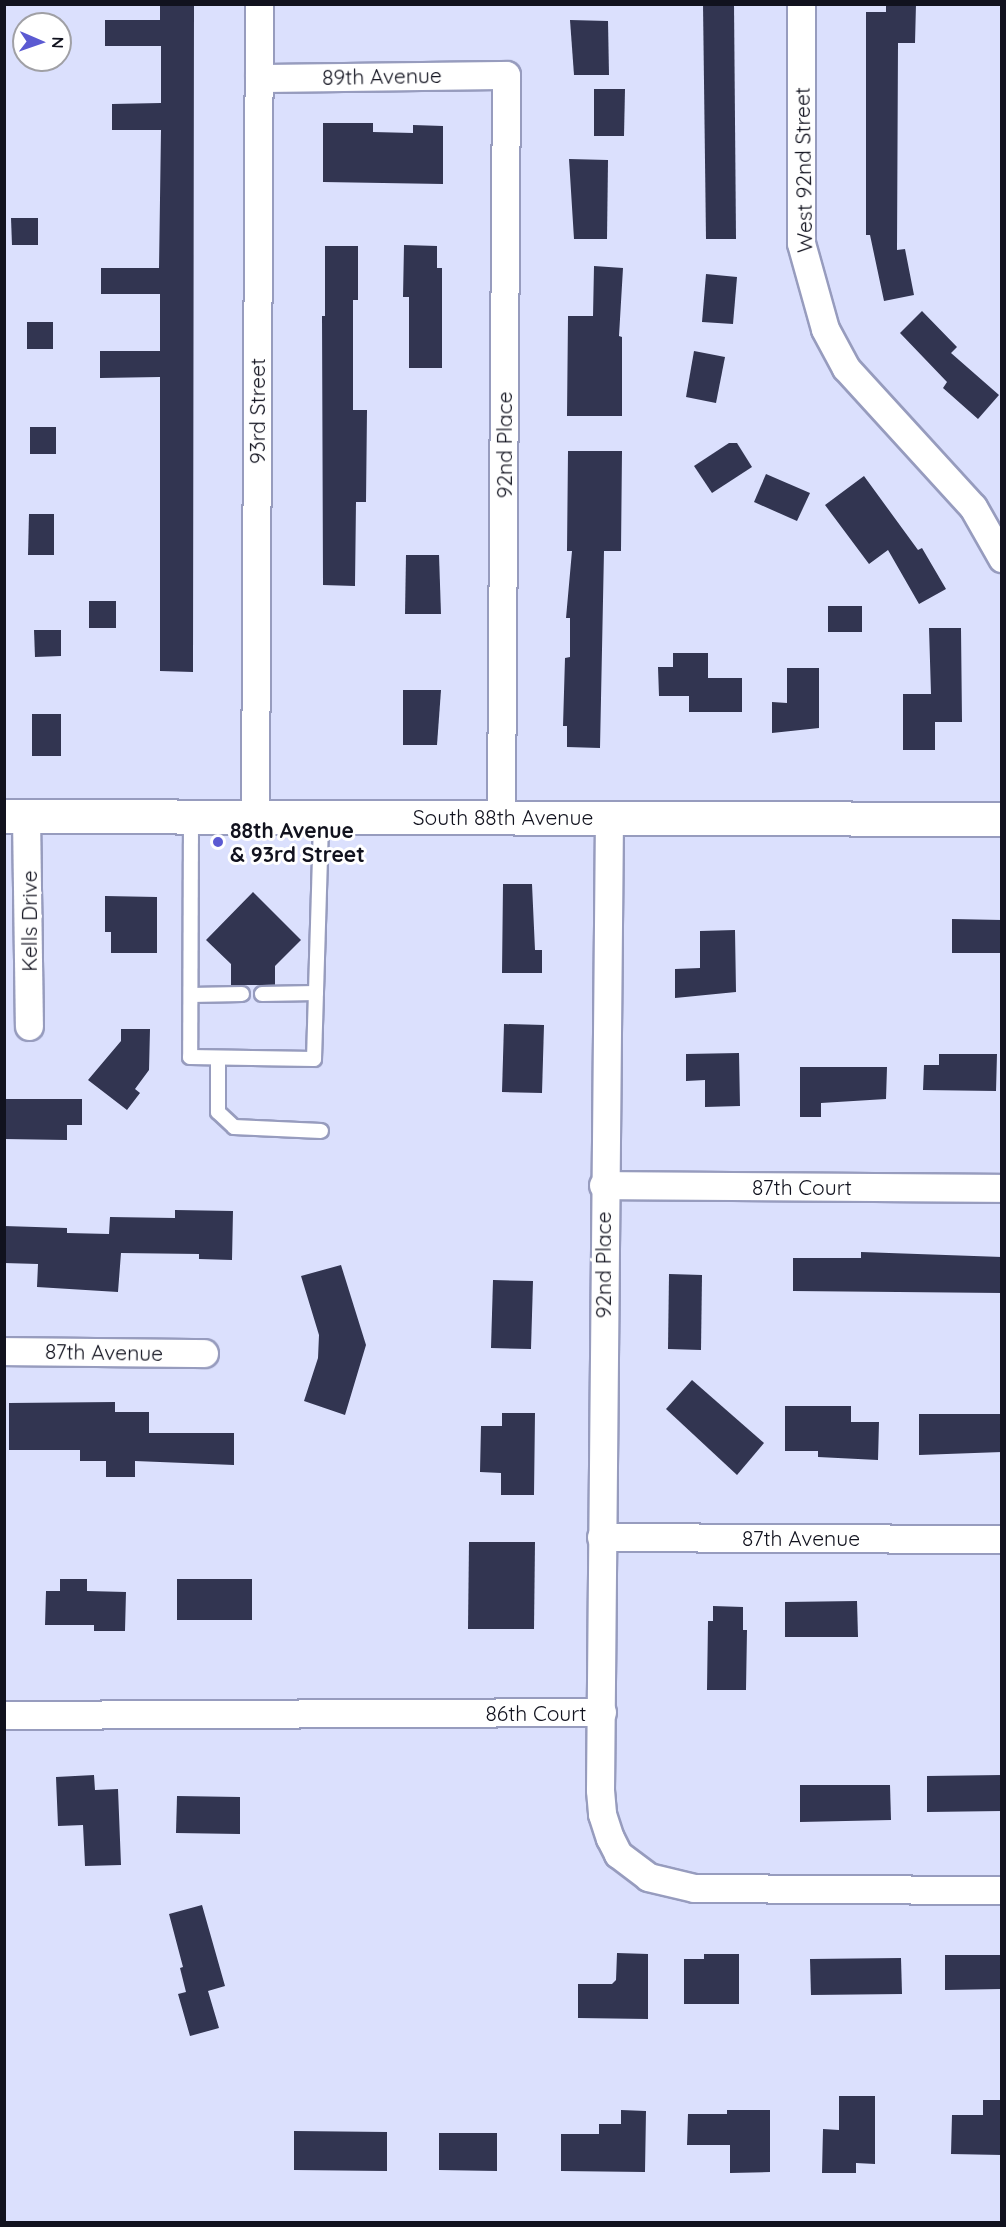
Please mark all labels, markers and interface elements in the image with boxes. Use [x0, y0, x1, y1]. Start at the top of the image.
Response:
north arrow [12, 12, 72, 72]
text: N [48, 36, 68, 49]
street label: 89th Avenue [322, 62, 442, 90]
street label: West 92nd Street [789, 87, 817, 253]
street label: 93rd Street [244, 358, 270, 464]
street label: 92nd Place [491, 392, 517, 498]
street label: South 88th Avenue [413, 804, 593, 830]
place label: 88th Avenue & 93rd Street [230, 817, 365, 867]
marker: 88th Avenue & 93rd Street [211, 835, 225, 849]
street label: Kells Drive [16, 870, 42, 972]
street label: 87th Court [752, 1174, 852, 1200]
street label: 92nd Place [590, 1212, 616, 1318]
street label: 87th Avenue [45, 1338, 163, 1366]
street label: 87th Avenue [742, 1525, 860, 1551]
street label: 86th Court [486, 1700, 586, 1726]

